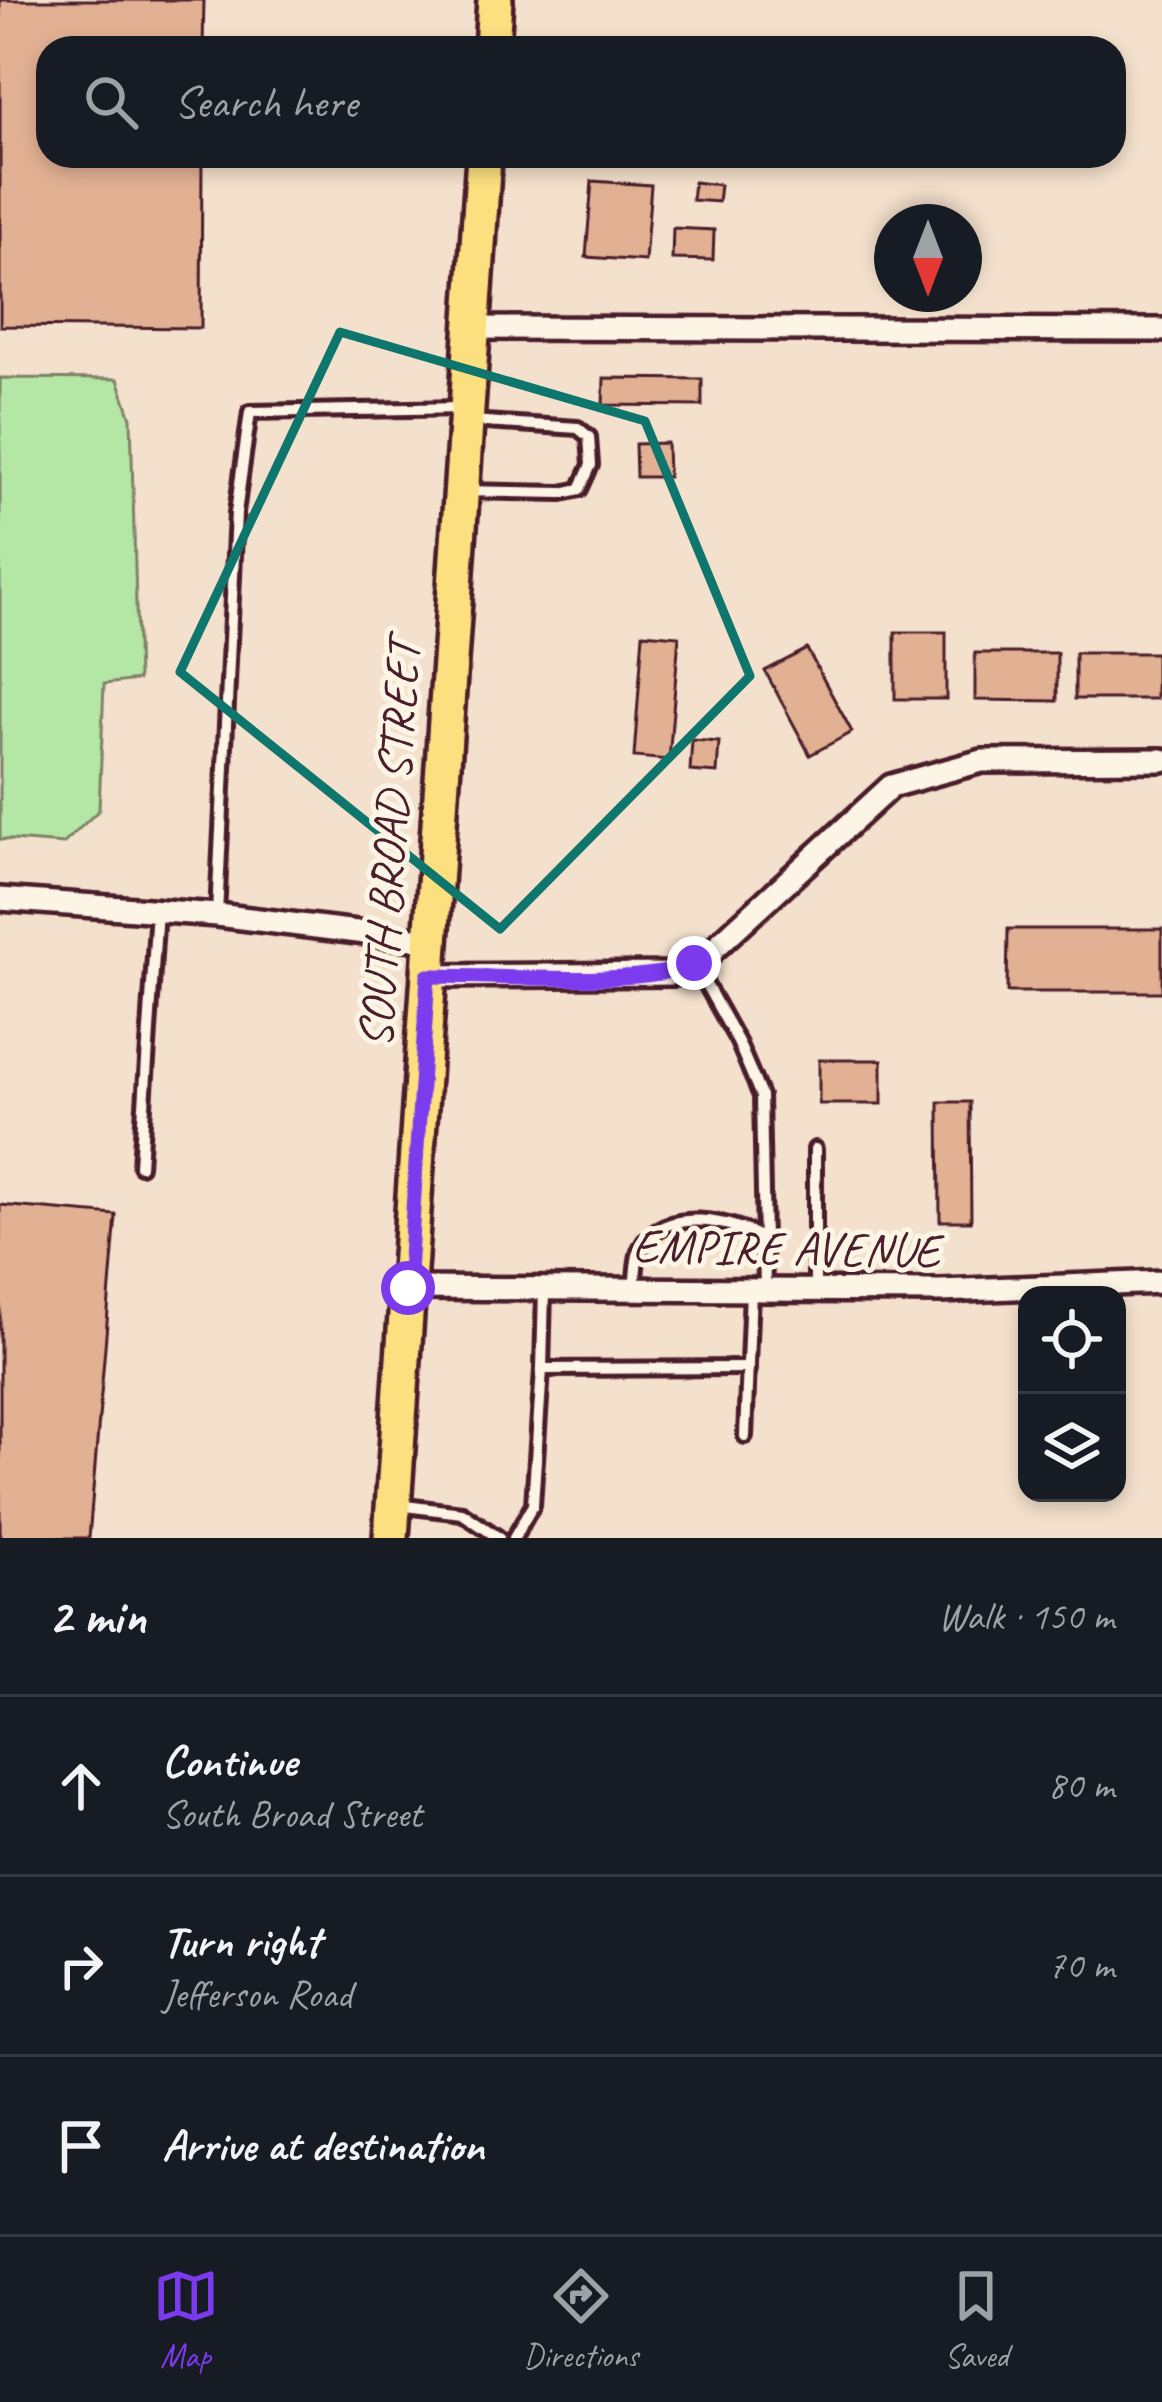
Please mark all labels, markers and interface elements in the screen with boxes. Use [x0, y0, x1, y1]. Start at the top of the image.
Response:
search box [36, 36, 1126, 168]
icon: search [78, 69, 144, 135]
text: Search here [174, 74, 357, 131]
north arrow [874, 204, 982, 312]
street label: SOUTH BROAD STREET [345, 629, 434, 1050]
route end [667, 936, 721, 990]
street label: EMPIRE AVENUE [632, 1215, 946, 1281]
route start [381, 1261, 435, 1315]
map controls [1018, 1286, 1126, 1502]
button: locate [1018, 1286, 1126, 1394]
button: layers [1018, 1394, 1126, 1502]
text: 2 min [48, 1584, 146, 1648]
text: Walk · 150 m [938, 1592, 1114, 1641]
text: Continue [162, 1733, 296, 1790]
icon: ahead [48, 1753, 114, 1819]
text: 80 m [1048, 1761, 1114, 1810]
text: South Broad Street [162, 1790, 422, 1839]
text: Turn right [162, 1913, 320, 1970]
icon: right [48, 1933, 114, 1999]
text: 70 m [1048, 1941, 1114, 1990]
text: Jefferson Road [162, 1970, 352, 2019]
icon: arrive [48, 2113, 114, 2179]
text: Arrive at destination [162, 2117, 484, 2174]
tab: Map [153, 2263, 219, 2377]
tab: Directions [524, 2263, 638, 2377]
tab: Saved [943, 2263, 1009, 2377]

